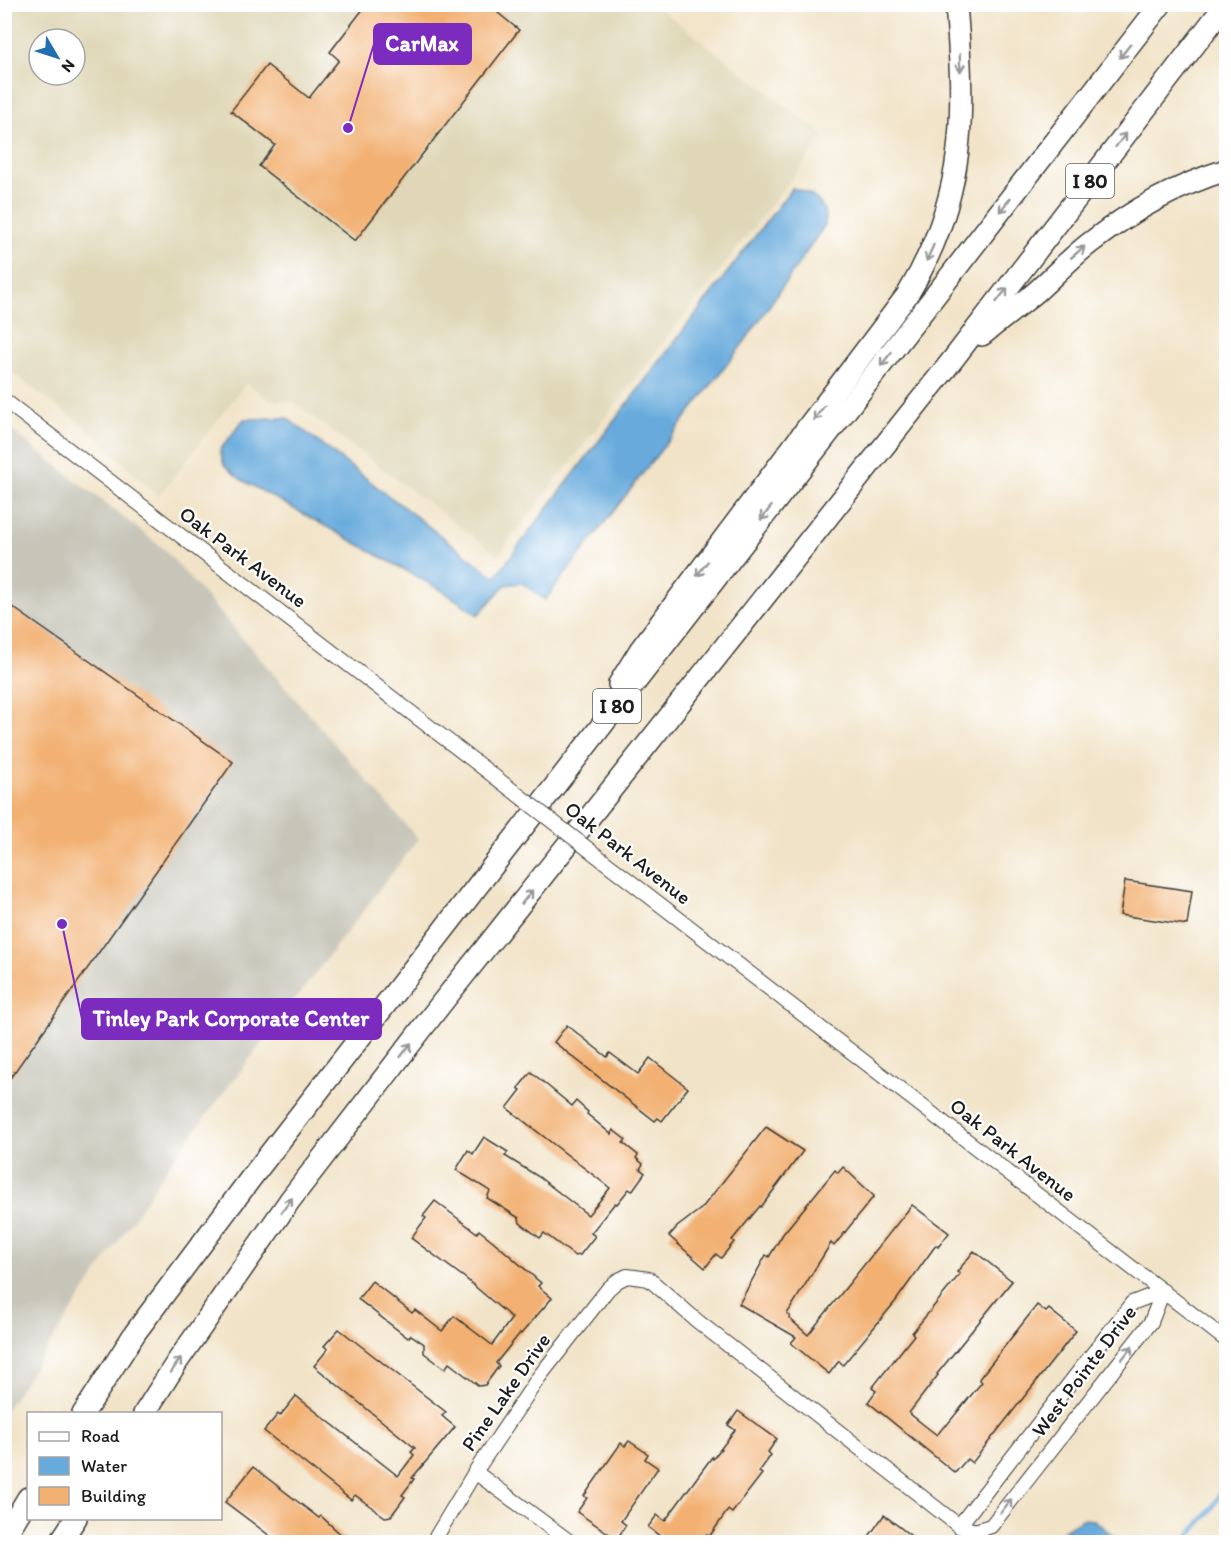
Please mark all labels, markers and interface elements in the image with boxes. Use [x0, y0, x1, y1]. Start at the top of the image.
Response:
callout: CarMax [374, 24, 471, 64]
north arrow [27, 27, 87, 87]
text: CarMax [385, 30, 459, 57]
one-way arrow [1118, 42, 1131, 58]
one-way arrow [954, 52, 966, 72]
text: N [57, 56, 79, 76]
one-way arrow [1115, 133, 1128, 149]
road number: I 80 [1066, 164, 1114, 198]
one-way arrow [999, 197, 1012, 213]
one-way arrow [923, 244, 935, 262]
one-way arrow [1070, 246, 1086, 259]
one-way arrow [996, 287, 1009, 303]
one-way arrow [879, 351, 892, 367]
one-way arrow [813, 405, 826, 421]
street label: Oak Park Avenue [175, 501, 312, 613]
one-way arrow [760, 505, 773, 521]
one-way arrow [696, 561, 709, 577]
road number: I 80 [593, 689, 641, 723]
street label: Oak Park Avenue [560, 796, 696, 910]
one-way arrow [520, 889, 533, 905]
callout: Tinley Park Corporate Center [82, 999, 381, 1039]
text: Tinley Park Corporate Center [92, 1005, 370, 1032]
one-way arrow [399, 1042, 412, 1058]
street label: Oak Park Avenue [945, 1093, 1081, 1207]
one-way arrow [281, 1197, 293, 1213]
street label: West Pointe Drive [1026, 1300, 1141, 1442]
street label: Pine Lake Drive [456, 1328, 556, 1456]
one-way arrow [1120, 1345, 1133, 1361]
one-way arrow [170, 1357, 182, 1373]
legend [27, 1412, 222, 1520]
text: Road [81, 1425, 120, 1447]
text: Water [81, 1455, 127, 1477]
text: Building [81, 1485, 147, 1507]
one-way arrow [1000, 1498, 1013, 1514]

